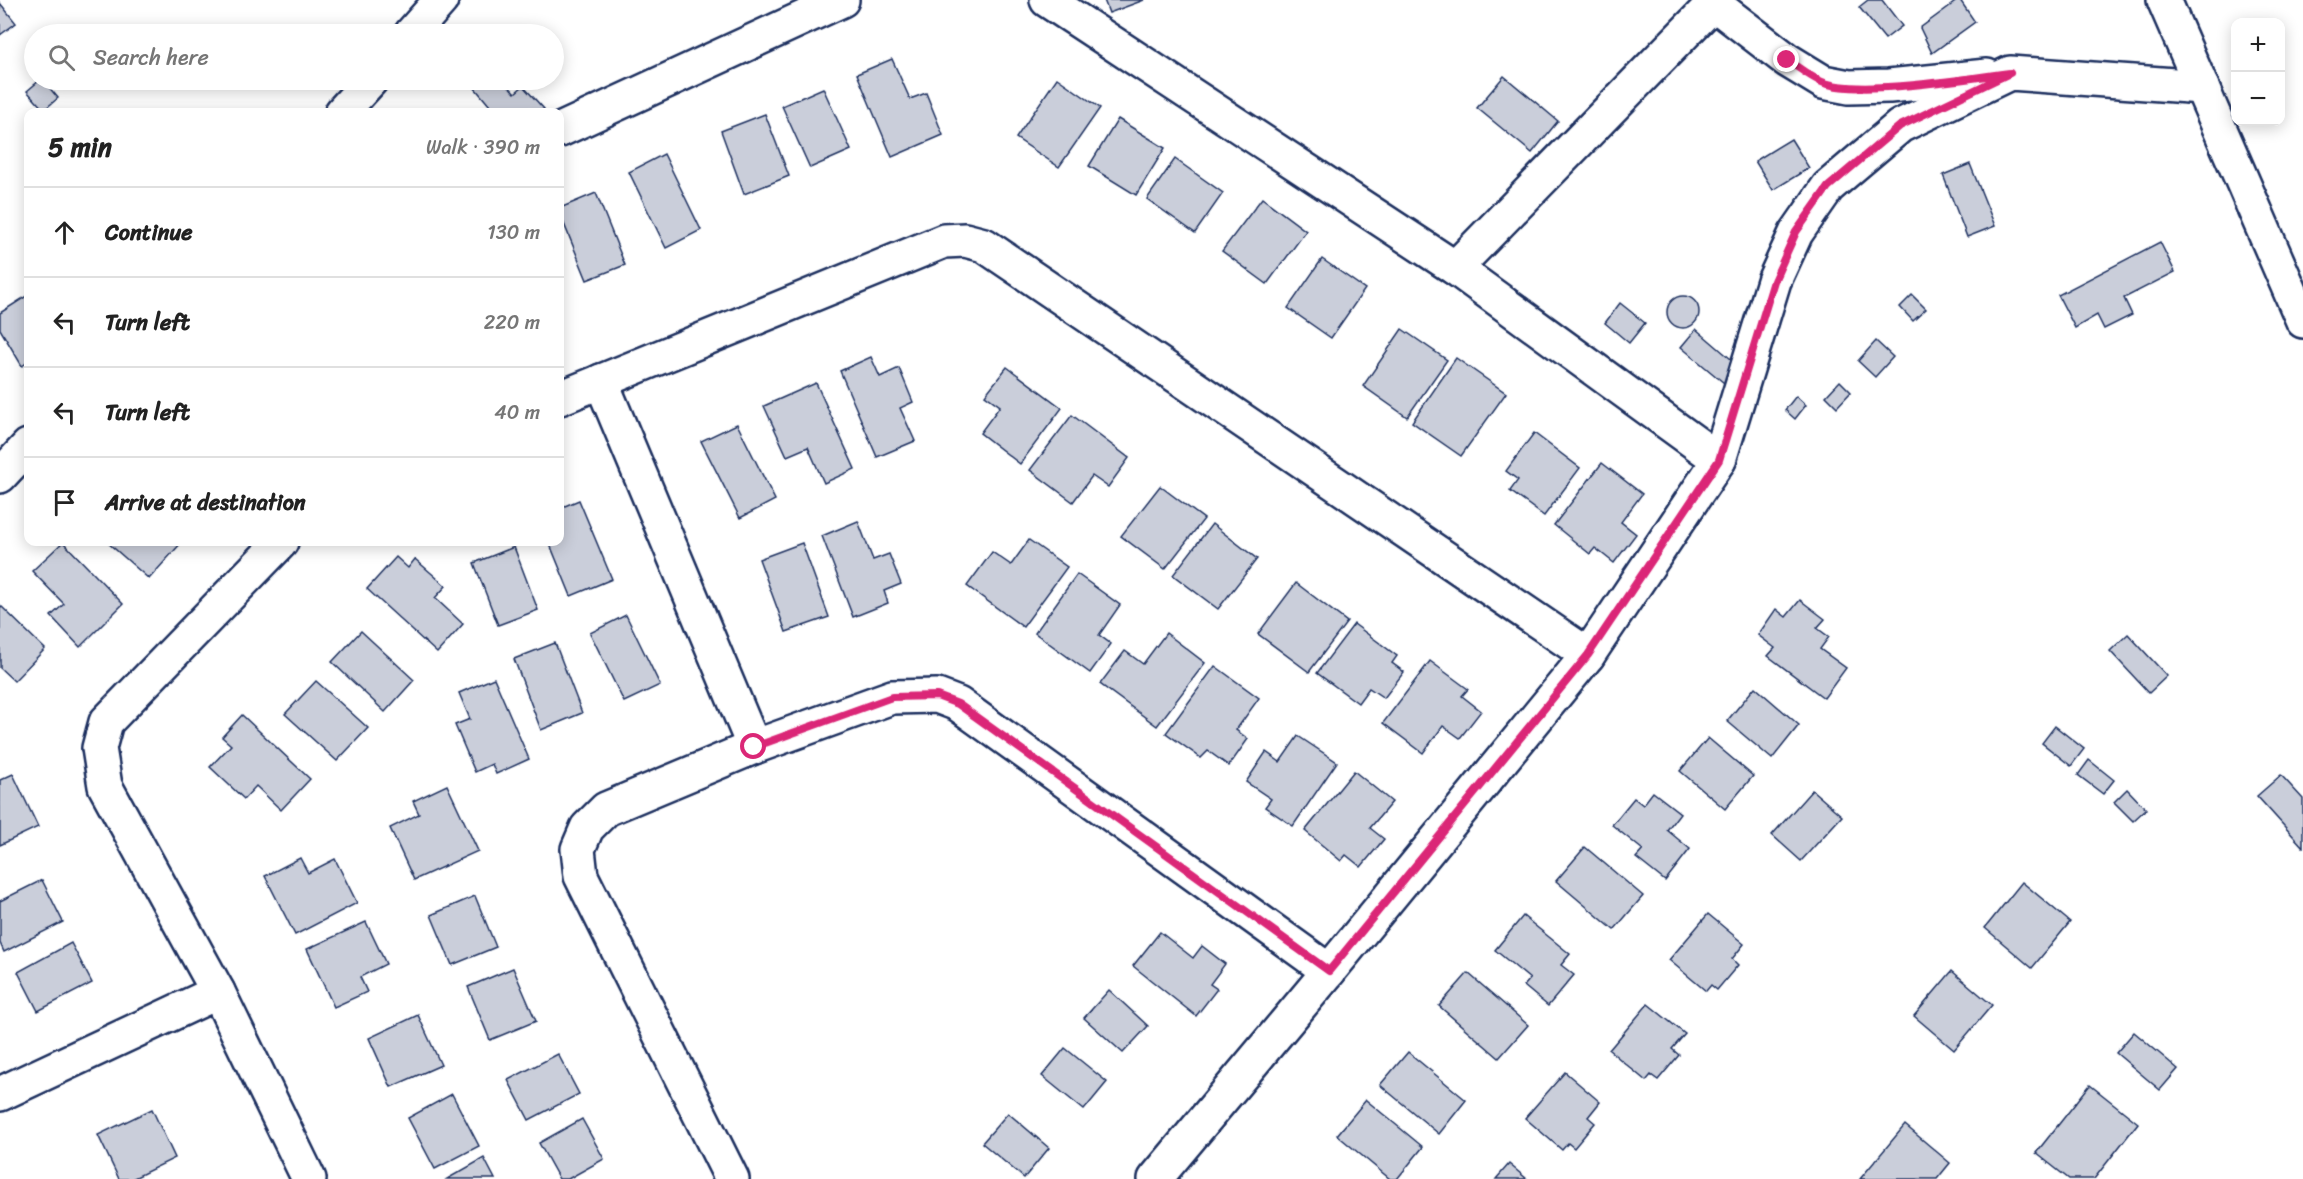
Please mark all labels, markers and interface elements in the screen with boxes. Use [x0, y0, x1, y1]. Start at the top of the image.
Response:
map controls [2231, 18, 2285, 126]
button: + [2231, 18, 2285, 72]
search box [24, 24, 564, 90]
text: Search here [93, 38, 209, 77]
icon: search [45, 41, 78, 74]
route end [1773, 46, 1799, 72]
button: − [2231, 72, 2285, 126]
text: 5 min [48, 124, 112, 170]
text: Walk · 390 m [426, 130, 540, 165]
text: Continue [105, 213, 193, 252]
text: 130 m [487, 215, 540, 250]
icon: ahead [48, 216, 81, 249]
text: Turn left [105, 303, 190, 342]
text: 220 m [484, 305, 540, 340]
icon: left [48, 306, 81, 339]
text: Turn left [105, 393, 190, 432]
text: 40 m [494, 395, 540, 430]
icon: left [48, 396, 81, 429]
text: Arrive at destination [105, 483, 306, 522]
icon: arrive [48, 486, 81, 519]
route start [740, 733, 766, 759]

